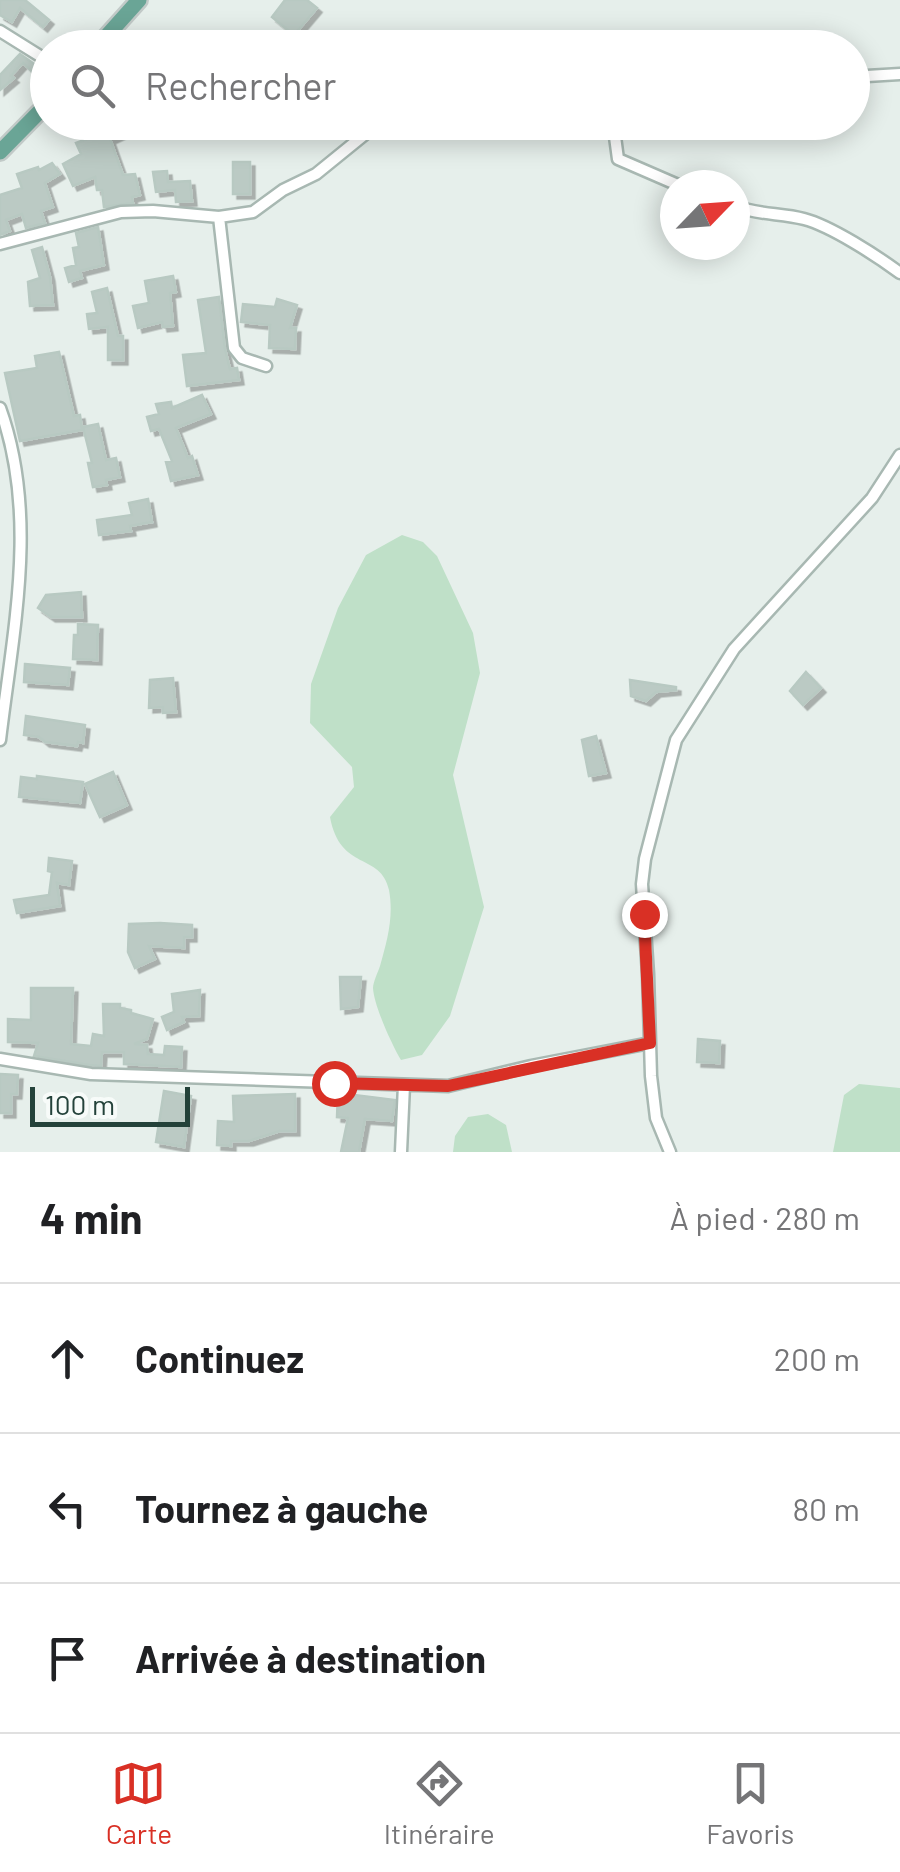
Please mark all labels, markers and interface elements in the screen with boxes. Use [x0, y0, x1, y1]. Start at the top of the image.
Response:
search box [30, 30, 870, 140]
icon: search [65, 58, 120, 113]
text: Rechercher [145, 62, 336, 108]
north arrow [660, 170, 750, 260]
route end [622, 892, 668, 938]
route start [312, 1061, 358, 1107]
scale bar [30, 1082, 190, 1126]
text: 100 m [45, 1087, 115, 1121]
text: 4 min [40, 1192, 143, 1242]
text: À pied · 280 m [670, 1198, 860, 1236]
icon: ahead [40, 1331, 95, 1386]
text: Continuez [135, 1335, 304, 1381]
text: 200 m [774, 1339, 860, 1377]
icon: left [40, 1481, 95, 1536]
text: Tournez à gauche [135, 1485, 428, 1531]
text: 80 m [792, 1489, 860, 1527]
icon: arrive [40, 1631, 95, 1686]
text: Arrivée à destination [135, 1635, 486, 1681]
tab: Carte [106, 1756, 172, 1850]
tab: Itinéraire [384, 1756, 495, 1850]
tab: Favoris [706, 1756, 794, 1850]

